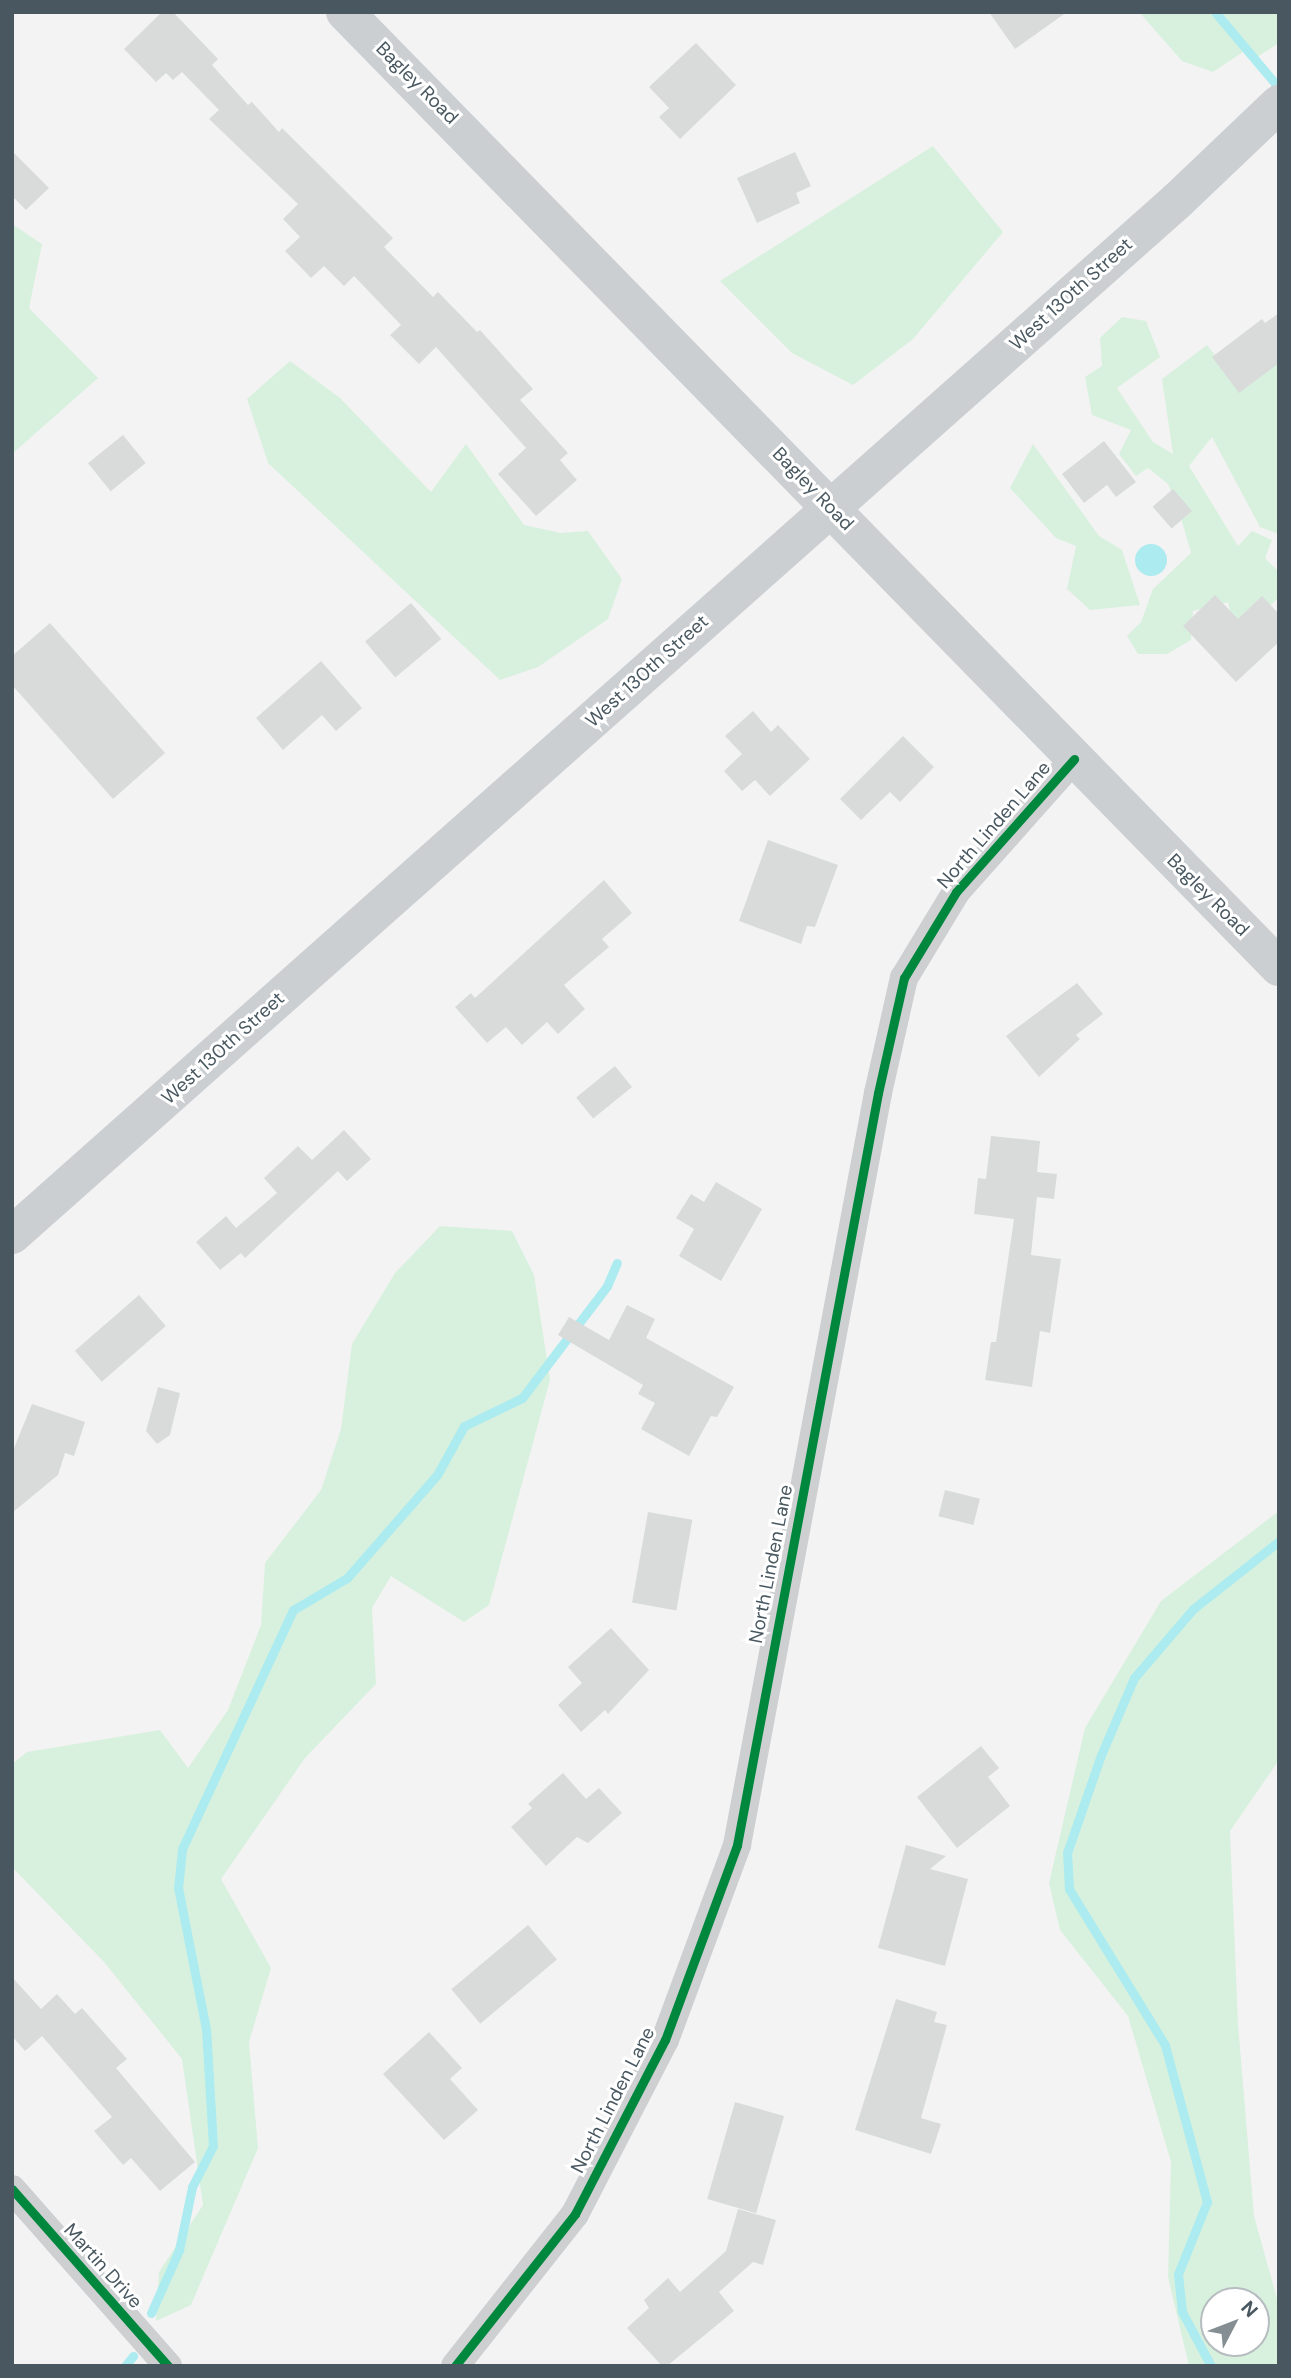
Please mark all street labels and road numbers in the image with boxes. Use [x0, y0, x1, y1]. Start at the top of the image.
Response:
street label: Bagley Road [371, 37, 463, 129]
street label: West 130th Street [1005, 233, 1137, 355]
street label: Bagley Road [768, 443, 858, 535]
street label: West 130th Street [581, 610, 713, 732]
street label: North Linden Lane [933, 757, 1055, 893]
street label: Bagley Road [1162, 849, 1254, 941]
street label: West 130th Street [157, 987, 289, 1109]
street label: North Linden Lane [744, 1483, 798, 1645]
street label: North Linden Lane [566, 2023, 660, 2177]
street label: Martin Drive [59, 2219, 147, 2313]

